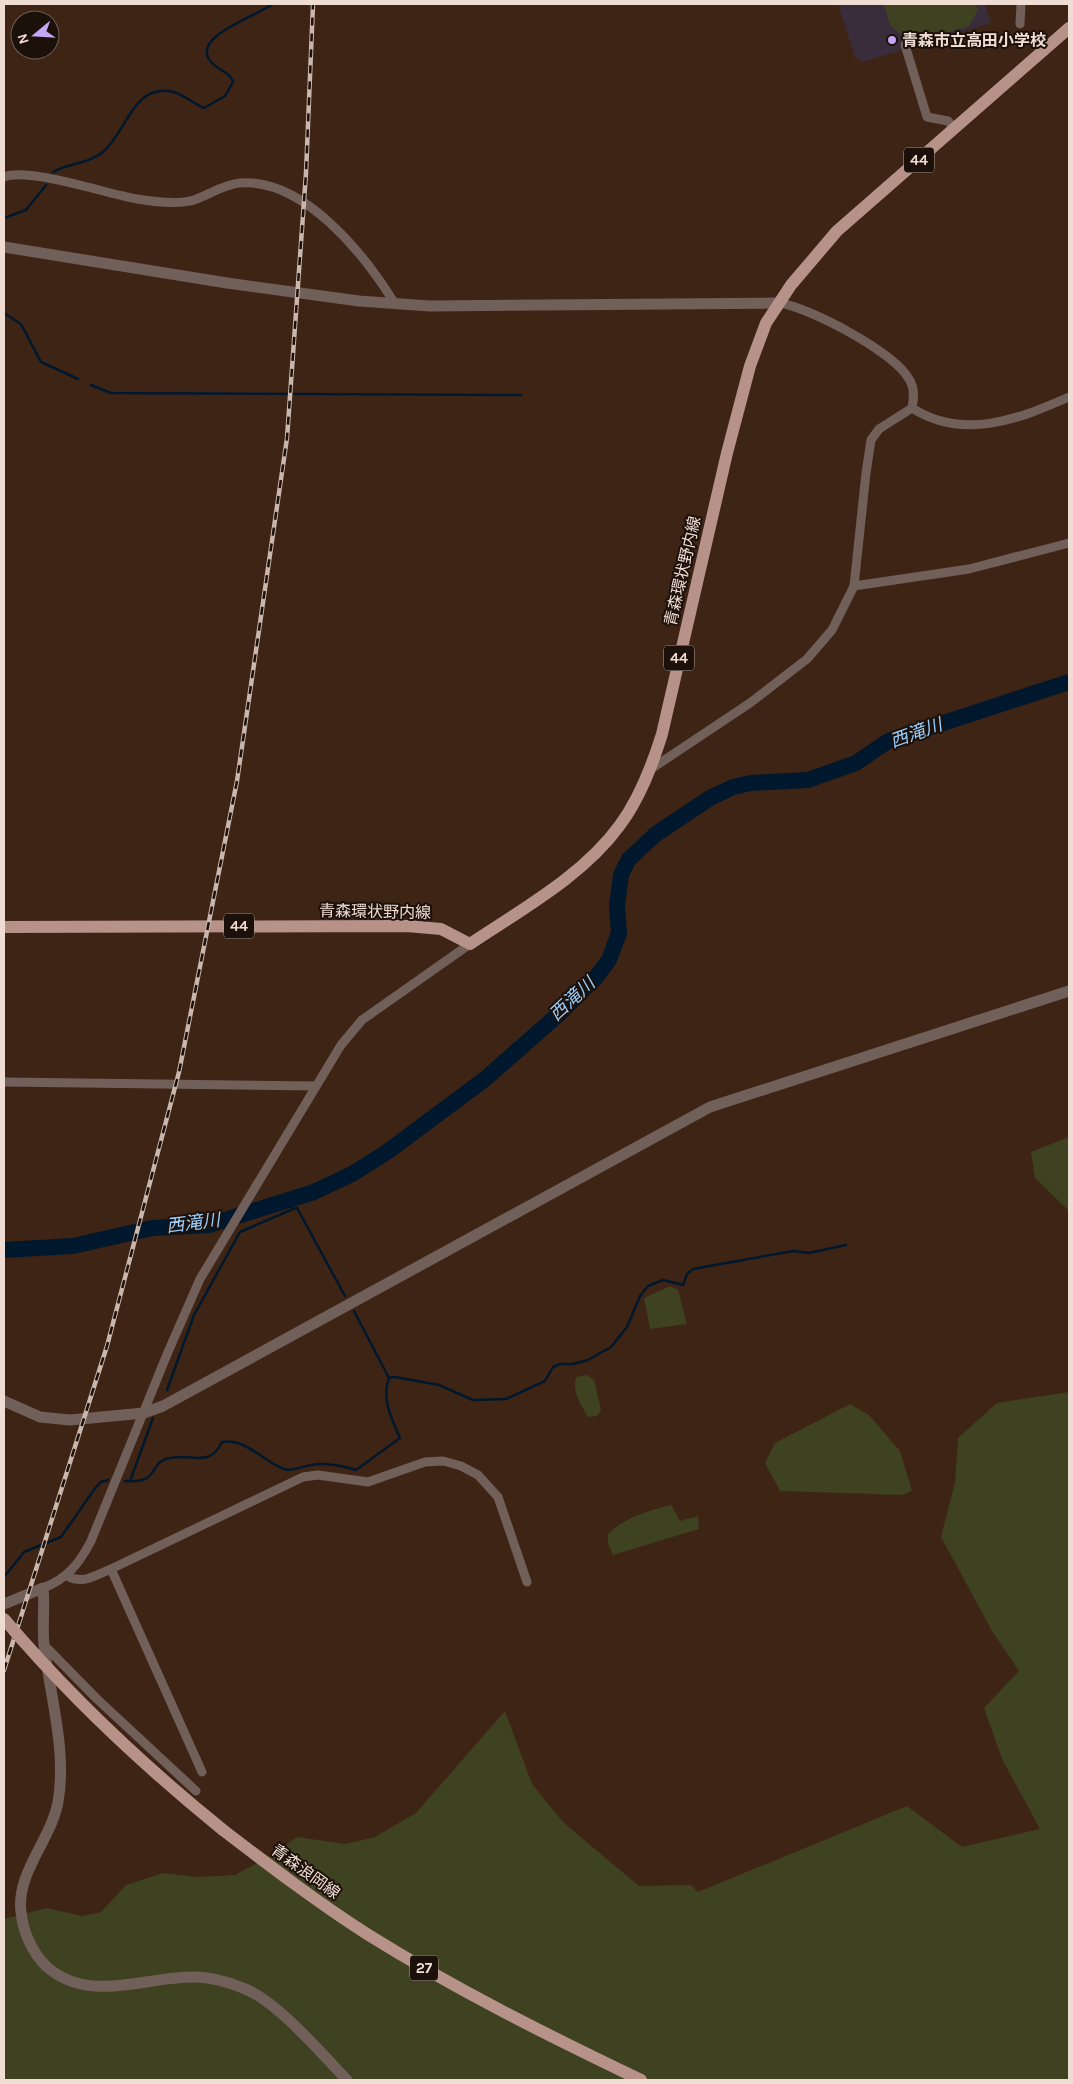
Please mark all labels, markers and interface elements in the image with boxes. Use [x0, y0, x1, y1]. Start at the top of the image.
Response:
north arrow [10, 10, 60, 60]
text: N [13, 31, 33, 46]
place label: 青森市立高田小学校 [902, 31, 1046, 50]
marker: 青森市立高田小学校 [886, 34, 898, 46]
road number: 44 [904, 148, 934, 172]
street label: 青森環状野内線 [661, 514, 704, 628]
road number: 44 [664, 646, 694, 670]
water label: 西滝川 [887, 713, 947, 753]
street label: 青森環状野内線 [319, 901, 431, 922]
road number: 44 [224, 914, 254, 938]
water label: 西滝川 [545, 971, 601, 1025]
water label: 西滝川 [165, 1209, 223, 1237]
street label: 青森浪岡線 [268, 1840, 344, 1903]
road number: 27 [410, 1956, 438, 1980]

